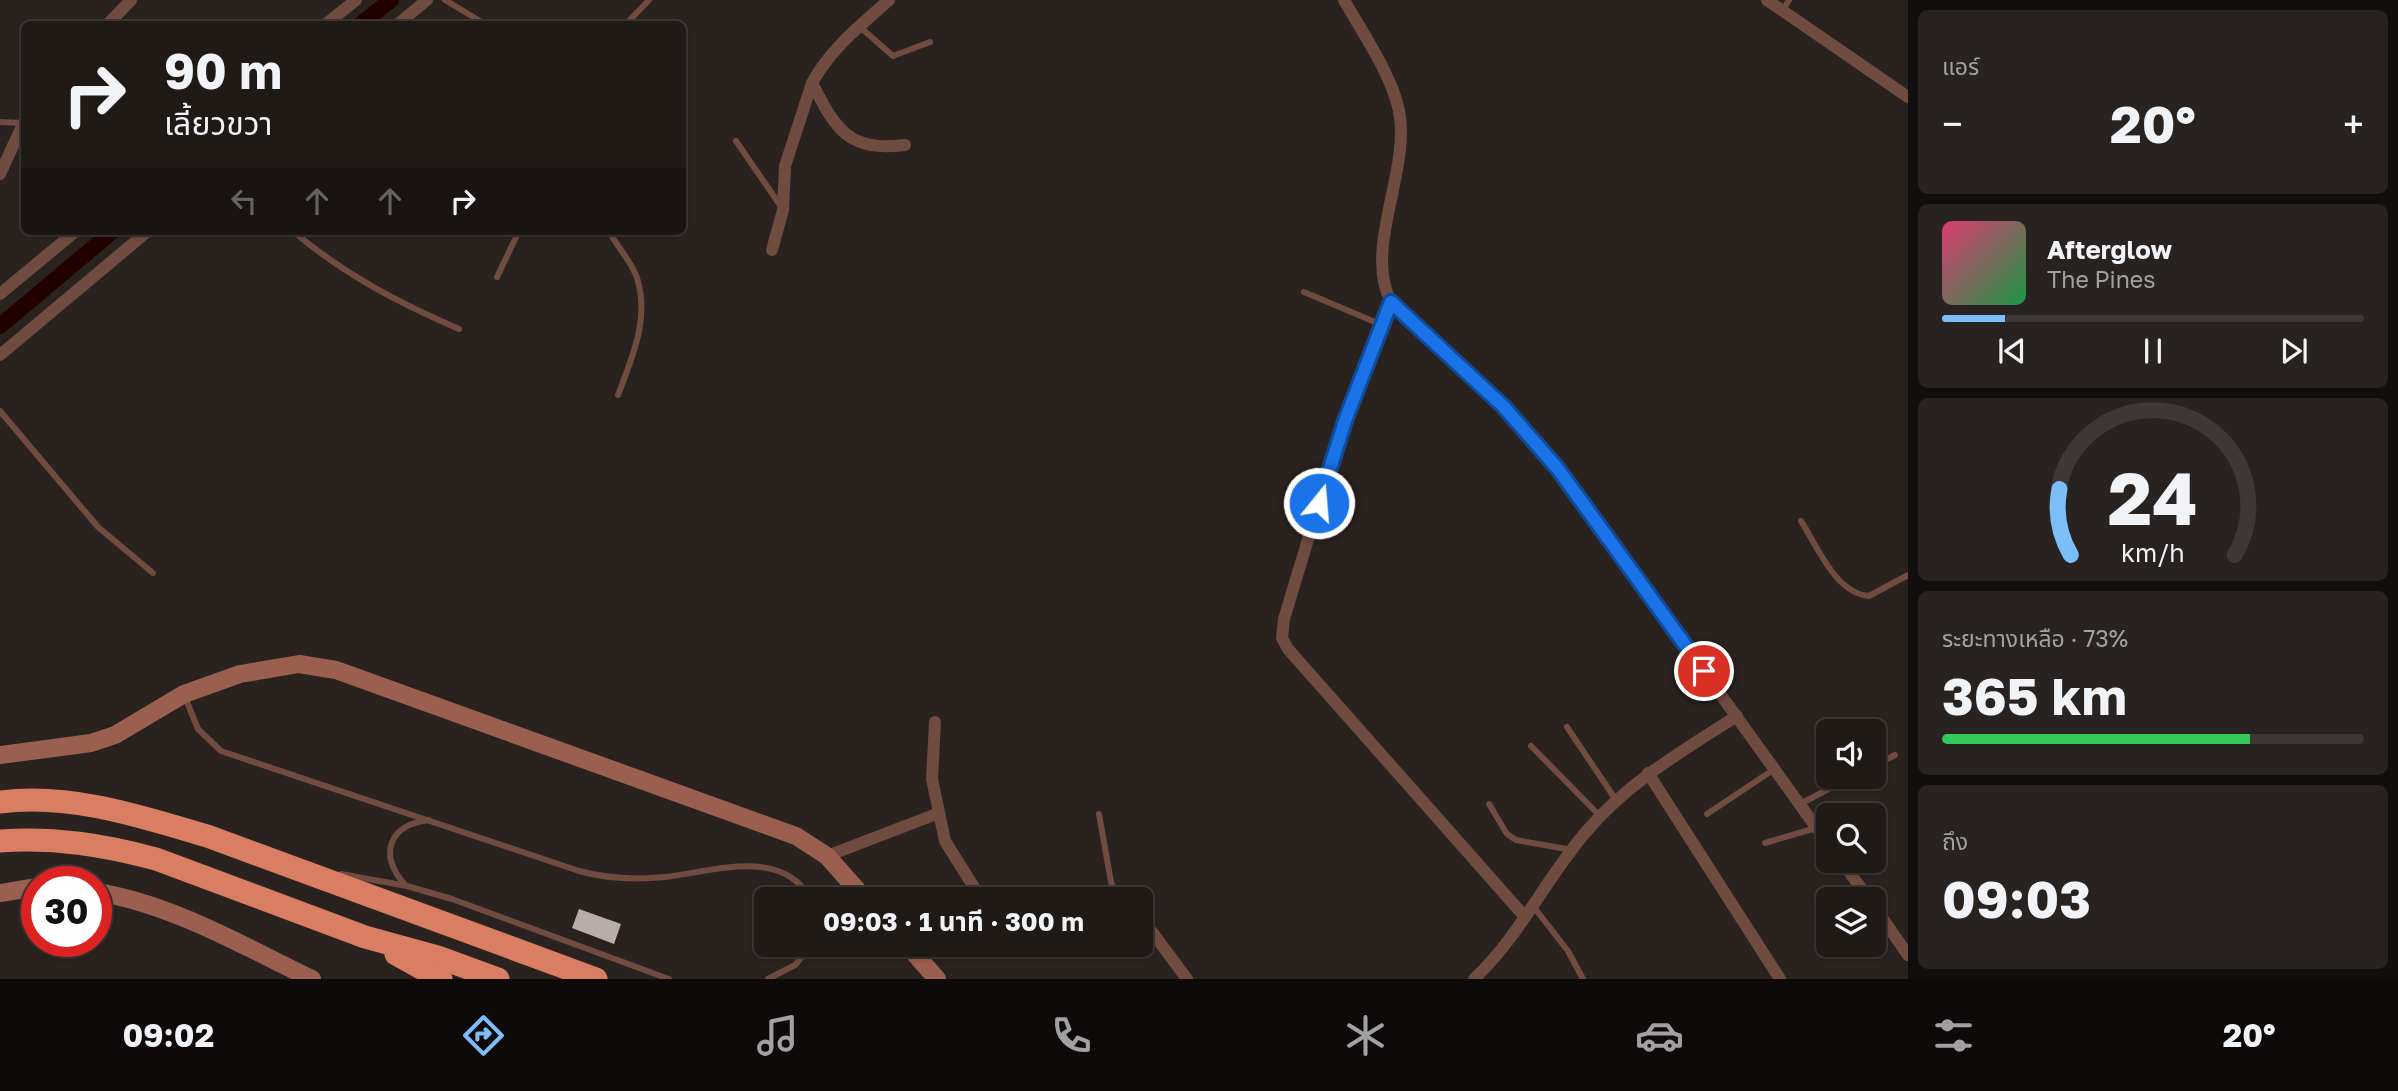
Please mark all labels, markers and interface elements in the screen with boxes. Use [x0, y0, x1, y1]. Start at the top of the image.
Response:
text: 90 m [164, 41, 282, 100]
icon: right [49, 49, 140, 140]
text: แอร์ [1942, 52, 1979, 80]
text: 20° [2110, 92, 2196, 154]
text: − [1942, 101, 1963, 146]
text: + [2343, 101, 2364, 146]
text: เลี้ยวขวา [164, 104, 272, 142]
icon: left [225, 182, 263, 220]
icon: ahead [298, 182, 336, 220]
icon: ahead [371, 182, 409, 220]
icon: right [444, 182, 482, 220]
text: Afterglow [2047, 234, 2172, 265]
text: The Pines [2047, 265, 2155, 293]
icon: previous [1993, 332, 2031, 370]
icon: pause [2134, 332, 2172, 370]
icon: next [2275, 332, 2313, 370]
text: 24 [2108, 455, 2198, 542]
position arrow [1282, 466, 1356, 540]
text: km/h [2121, 537, 2185, 568]
text: ระยะทางเหลือ · 73% [1942, 624, 2128, 652]
pin [1674, 641, 1734, 701]
icon: arrive [1685, 652, 1723, 690]
text: 365 km [1942, 664, 2127, 726]
map controls [1816, 719, 1886, 957]
button: sound [1816, 719, 1886, 789]
button: search [1816, 803, 1886, 873]
text: ถึง [1942, 827, 1968, 855]
speed limit sign: 30 [21, 866, 112, 957]
text: 09:03 [1942, 867, 2091, 929]
button: layers [1816, 887, 1886, 957]
text: 09:03 · 1 นาที · 300 m [823, 906, 1084, 937]
icon: directions [459, 1011, 508, 1060]
icon: music [753, 1011, 802, 1060]
icon: phone [1047, 1011, 1096, 1060]
icon: climate [1341, 1011, 1390, 1060]
icon: car [1635, 1011, 1684, 1060]
icon: filters [1929, 1011, 1978, 1060]
text: 09:02 [122, 1016, 214, 1054]
text: 20° [2223, 1016, 2276, 1054]

